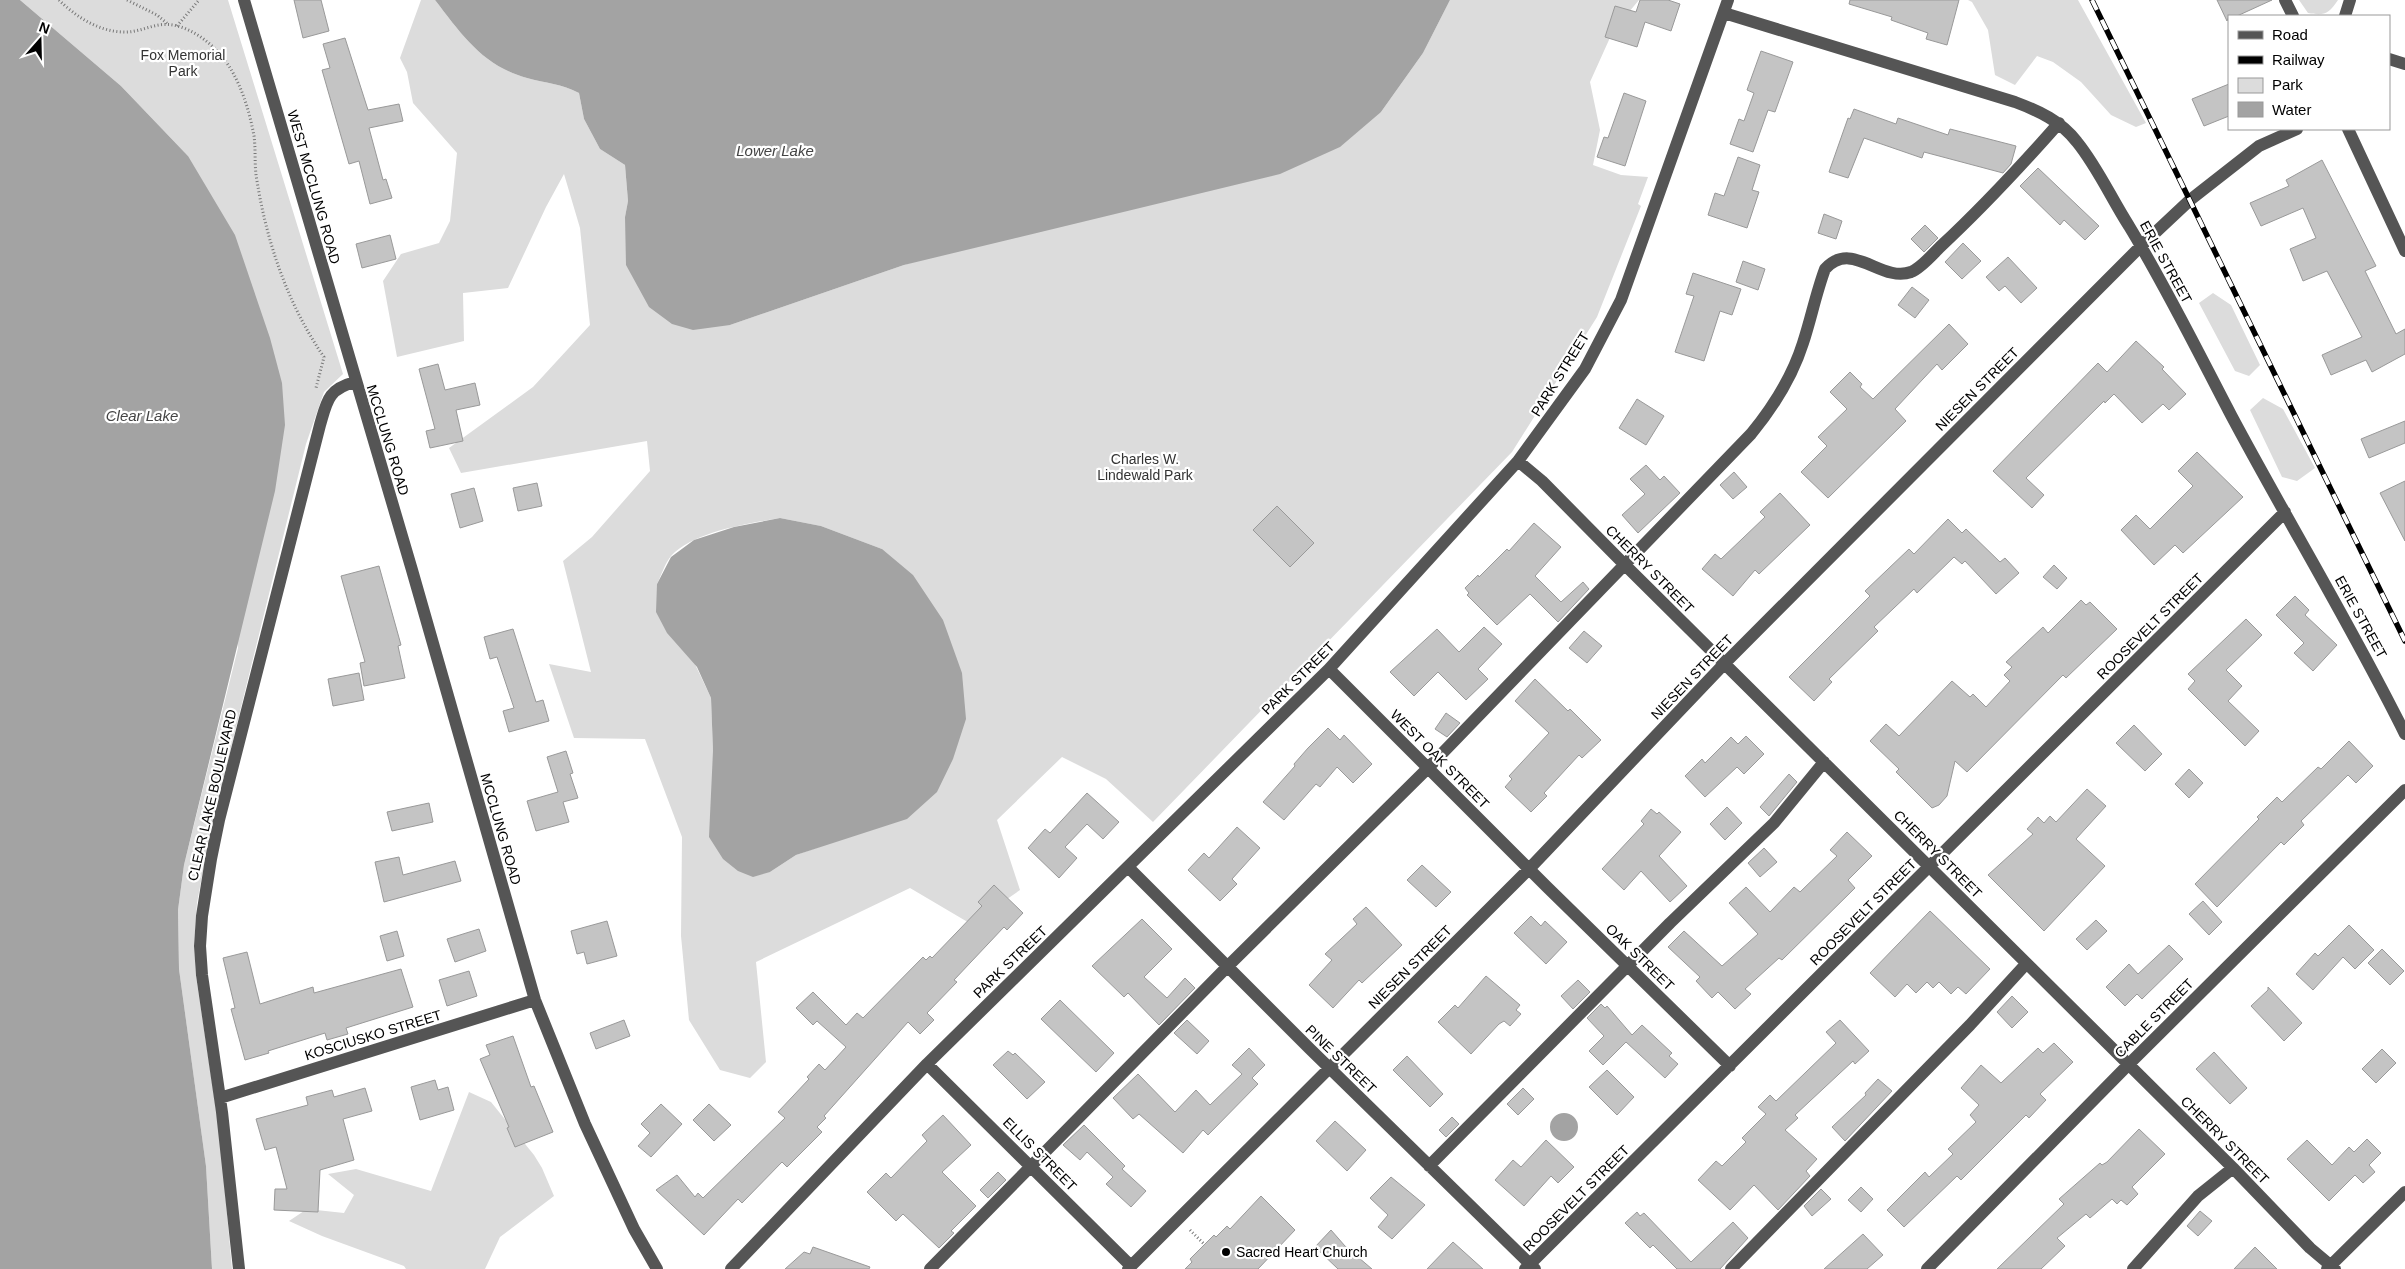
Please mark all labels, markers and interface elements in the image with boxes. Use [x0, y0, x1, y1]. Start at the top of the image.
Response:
north arrow [15, 15, 65, 65]
legend [2228, 15, 2390, 130]
text: N [37, 19, 52, 37]
text: Road [2272, 26, 2308, 43]
park label: Fox Memorial Park [141, 47, 225, 79]
text: Railway [2272, 51, 2325, 68]
text: Park [2272, 76, 2303, 93]
text: Water [2272, 101, 2311, 118]
street label: WEST MCCLUNG ROAD [284, 108, 344, 266]
water label: Lower Lake [736, 142, 814, 159]
street label: ERIE STREET [2137, 218, 2195, 306]
street label: PARK STREET [1528, 329, 1593, 419]
street label: NIESEN STREET [1932, 344, 2022, 434]
street label: MCCLUNG ROAD [364, 383, 412, 497]
water label: Clear Lake [106, 407, 178, 424]
park label: Charles W. Lindewald Park [1097, 451, 1194, 483]
street label: CHERRY STREET [1603, 522, 1698, 617]
street label: ROOSEVELT STREET [2094, 569, 2207, 682]
street label: ERIE STREET [2332, 573, 2390, 661]
street label: NIESEN STREET [1648, 631, 1737, 723]
street label: PARK STREET [1258, 638, 1338, 718]
street label: WEST OAK STREET [1387, 706, 1493, 812]
street label: CLEAR LAKE BOULEVARD [184, 708, 240, 882]
street label: MCCLUNG ROAD [477, 771, 525, 887]
street label: CHERRY STREET [1891, 807, 1986, 902]
street label: ROOSEVELT STREET [1807, 855, 1920, 968]
street label: OAK STREET [1603, 920, 1678, 994]
street label: NIESEN STREET [1365, 922, 1455, 1012]
street label: PARK STREET [970, 923, 1050, 1001]
street label: CABLE STREET [2111, 975, 2197, 1061]
street label: KOSCIUSKO STREET [303, 1006, 444, 1063]
street label: PINE STREET [1302, 1021, 1380, 1097]
street label: CHERRY STREET [2178, 1093, 2273, 1188]
street label: ELLIS STREET [1000, 1114, 1080, 1194]
street label: ROOSEVELT STREET [1520, 1141, 1633, 1254]
place label: Sacred Heart Church [1236, 1244, 1368, 1260]
marker: Sacred Heart Church [1220, 1246, 1232, 1258]

